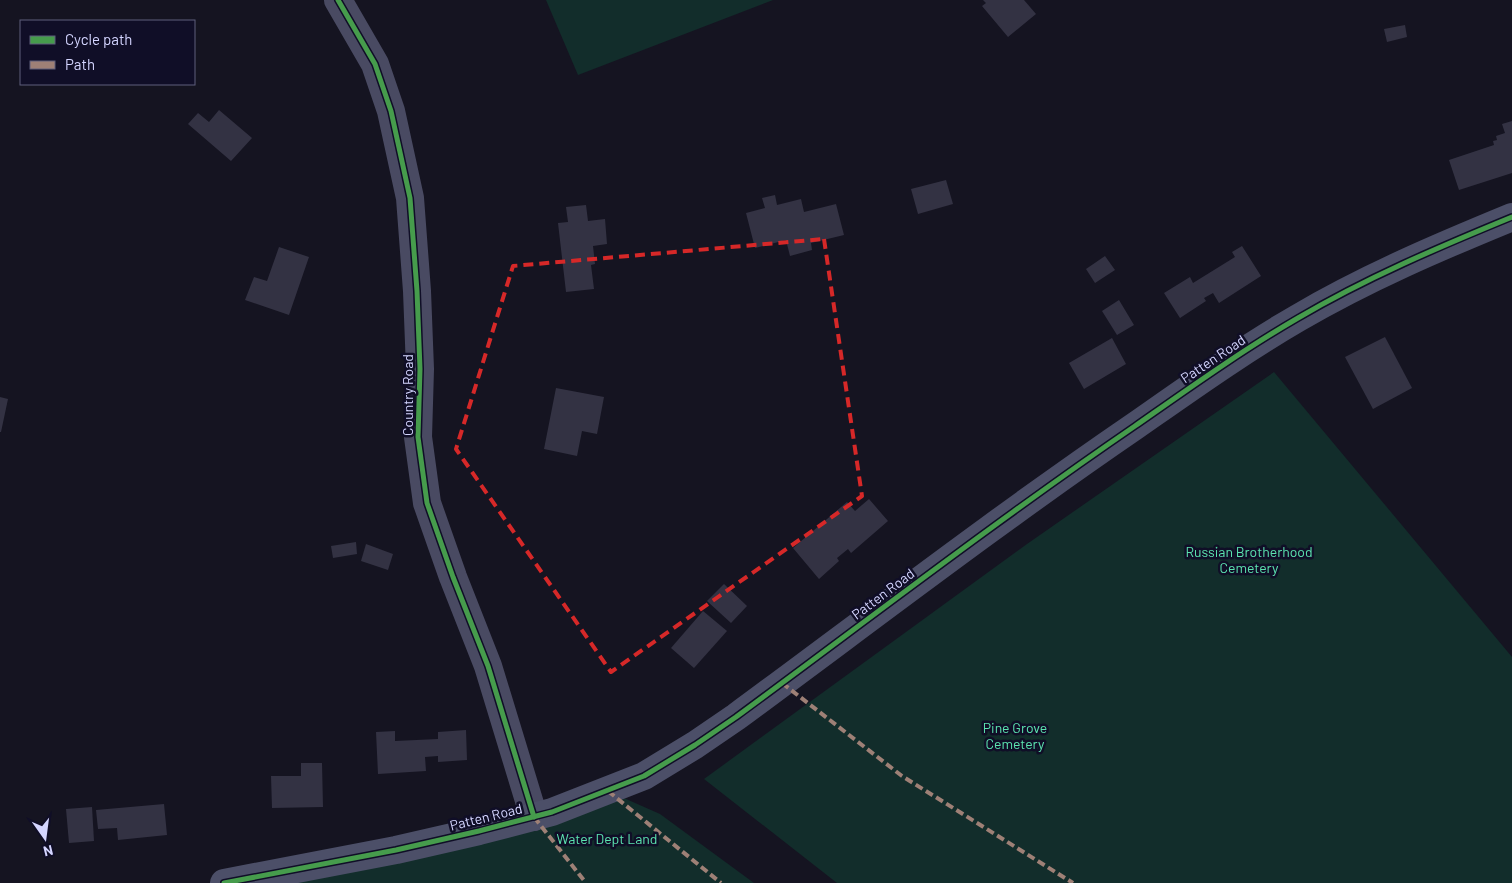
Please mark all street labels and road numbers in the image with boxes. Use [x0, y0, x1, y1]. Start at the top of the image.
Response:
street label: Patten Road [1177, 331, 1248, 386]
street label: Country Road [399, 354, 416, 436]
street label: Patten Road [848, 565, 917, 623]
street label: Patten Road [448, 799, 524, 834]

